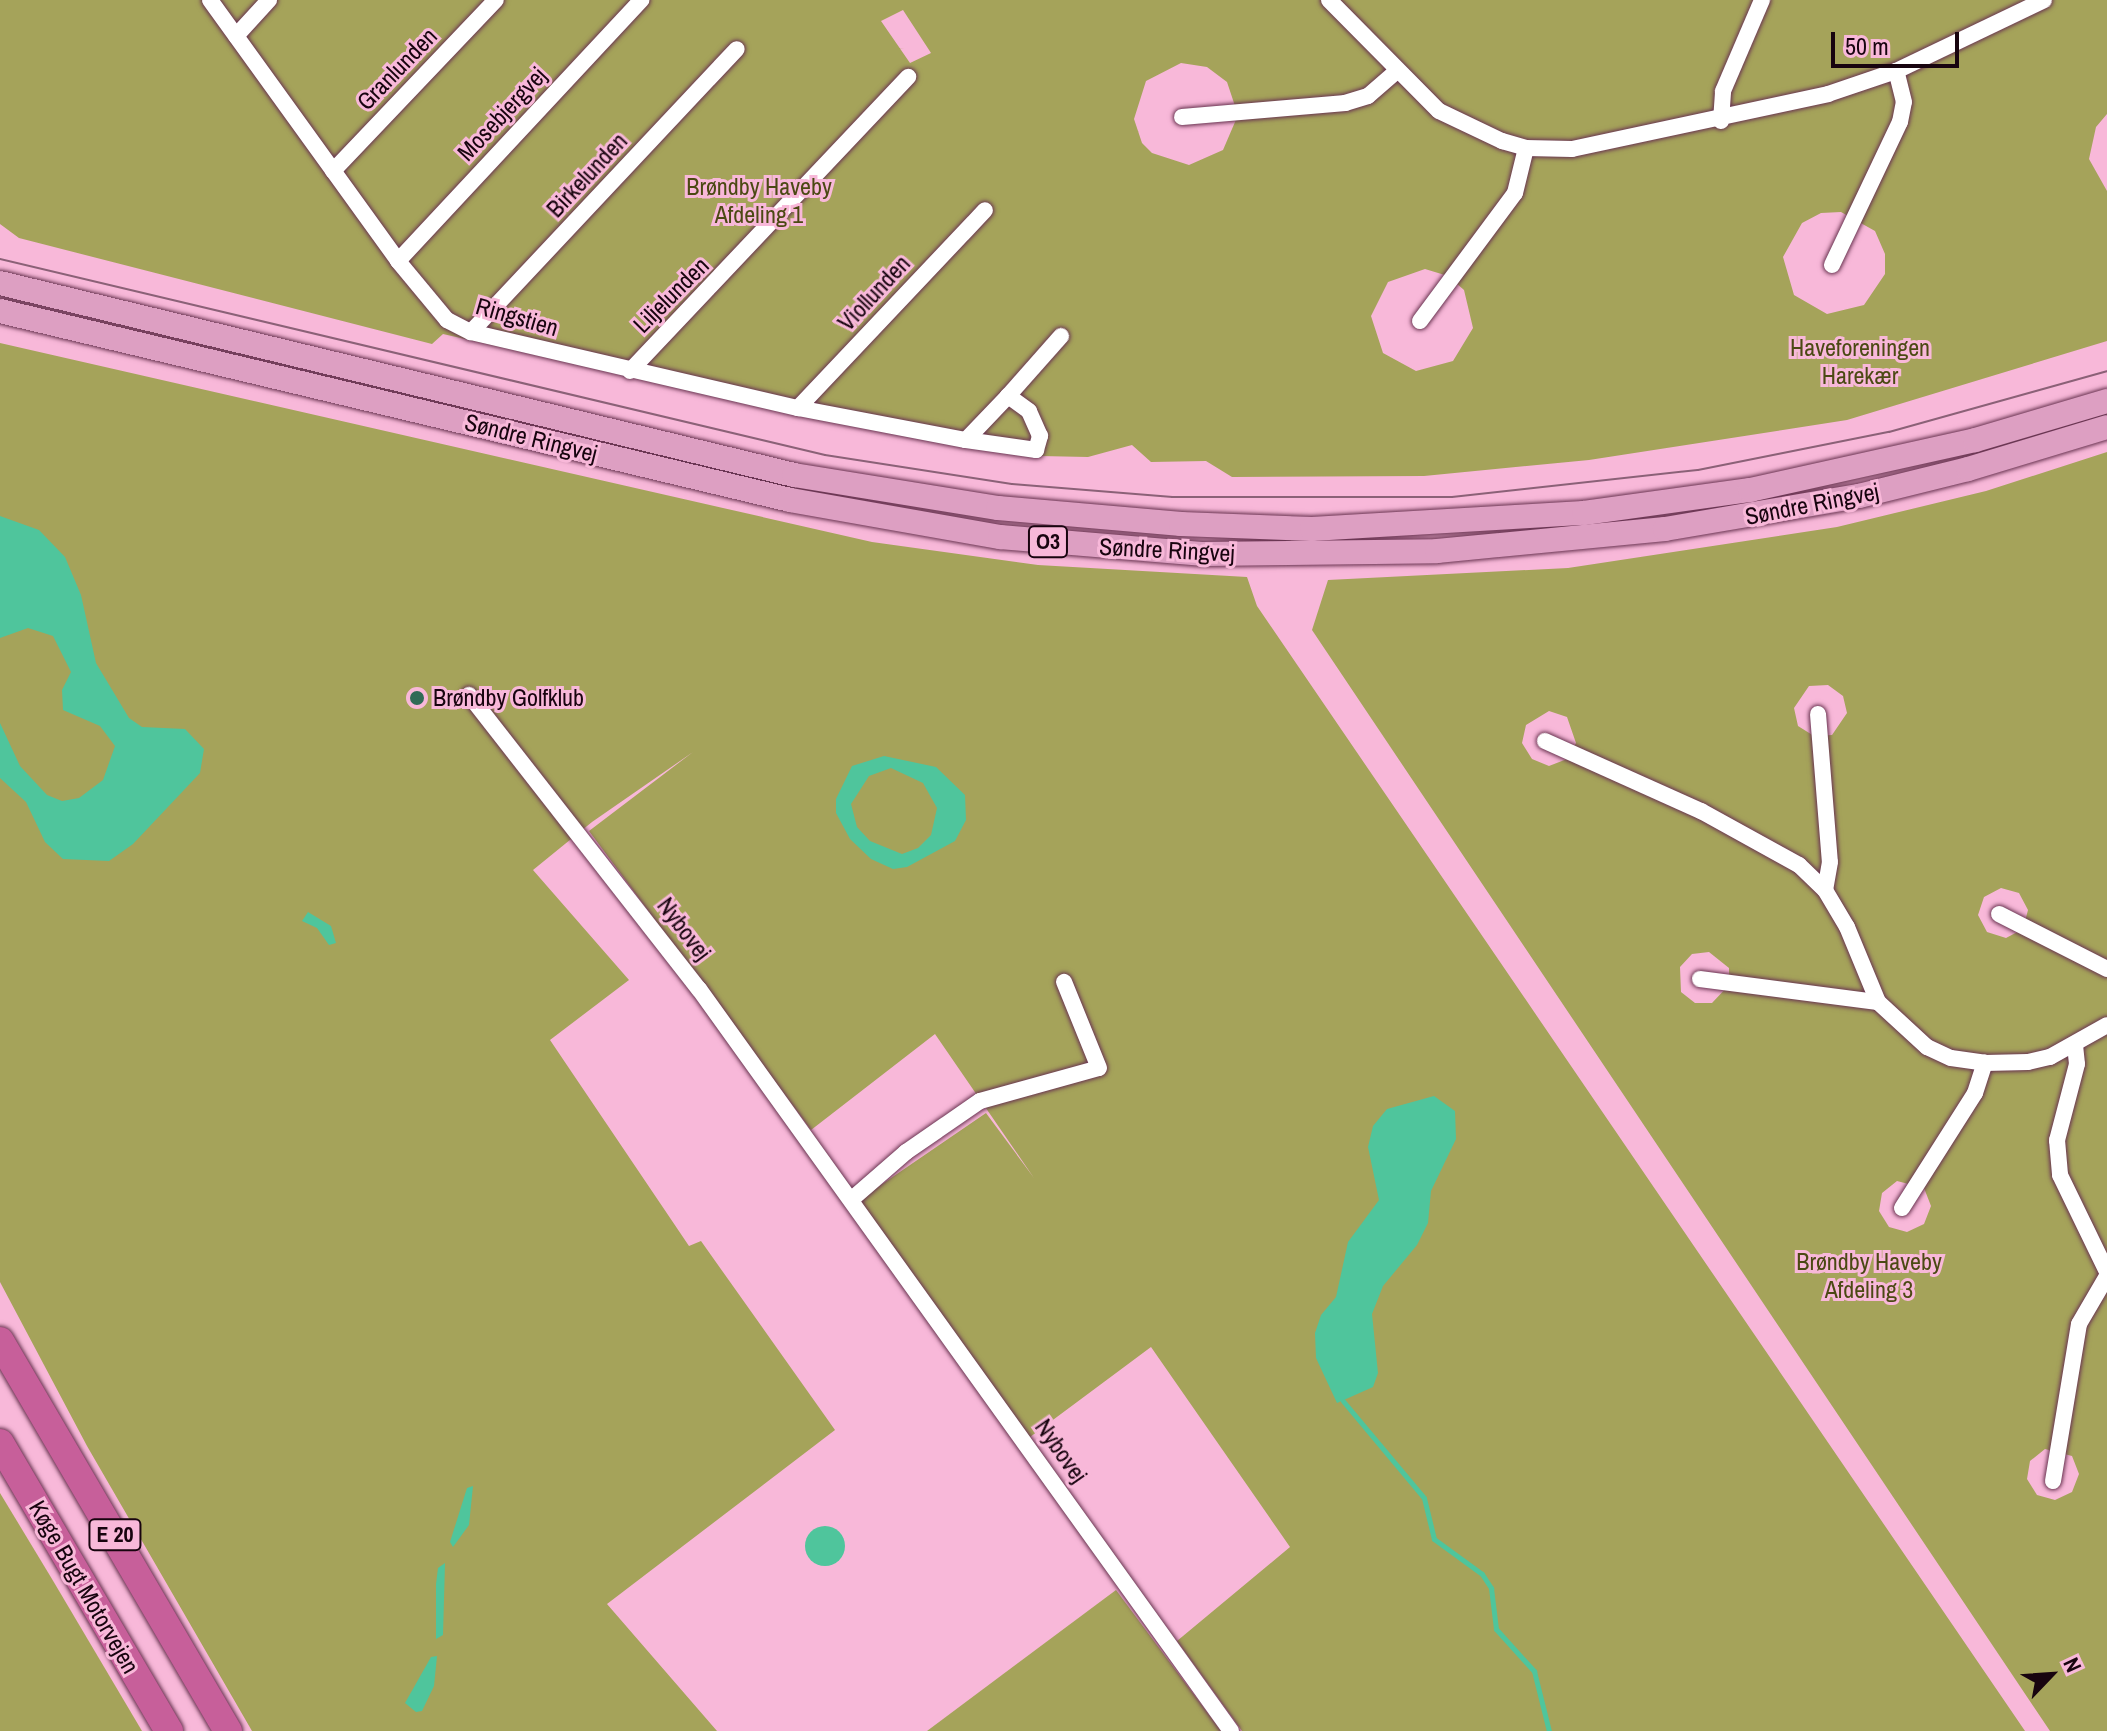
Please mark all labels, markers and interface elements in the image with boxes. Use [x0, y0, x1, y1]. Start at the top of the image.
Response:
scale bar [1835, 16, 1963, 66]
street label: Granlunden [351, 22, 443, 116]
text: 50 m [1845, 30, 1889, 62]
street label: Mosebjergvej [452, 61, 552, 167]
street label: Birkelunden [541, 127, 633, 223]
park label: Brøndby Haveby Afdeling 1 [686, 173, 832, 229]
street label: Viollunden [832, 249, 916, 337]
street label: Liljelunden [627, 251, 715, 339]
street label: Ringstien [473, 292, 561, 342]
park label: Haveforeningen Harekær [1790, 334, 1930, 390]
street label: Søndre Ringvej [462, 408, 600, 468]
street label: Søndre Ringvej [1743, 477, 1881, 531]
road number: O3 [1026, 524, 1070, 560]
street label: Søndre Ringvej [1099, 532, 1235, 568]
place label: Brøndby Golfklub [433, 684, 584, 712]
marker: Brøndby Golfklub [408, 689, 426, 707]
street label: Nybovej [651, 892, 717, 966]
park label: Brøndby Haveby Afdeling 3 [1796, 1248, 1942, 1304]
street label: Nybovej [1029, 1414, 1093, 1488]
street label: Køge Bugt Motorvejen [23, 1495, 145, 1679]
road number: E 20 [87, 1517, 143, 1553]
north arrow [2011, 1635, 2091, 1715]
text: N [2056, 1653, 2089, 1677]

